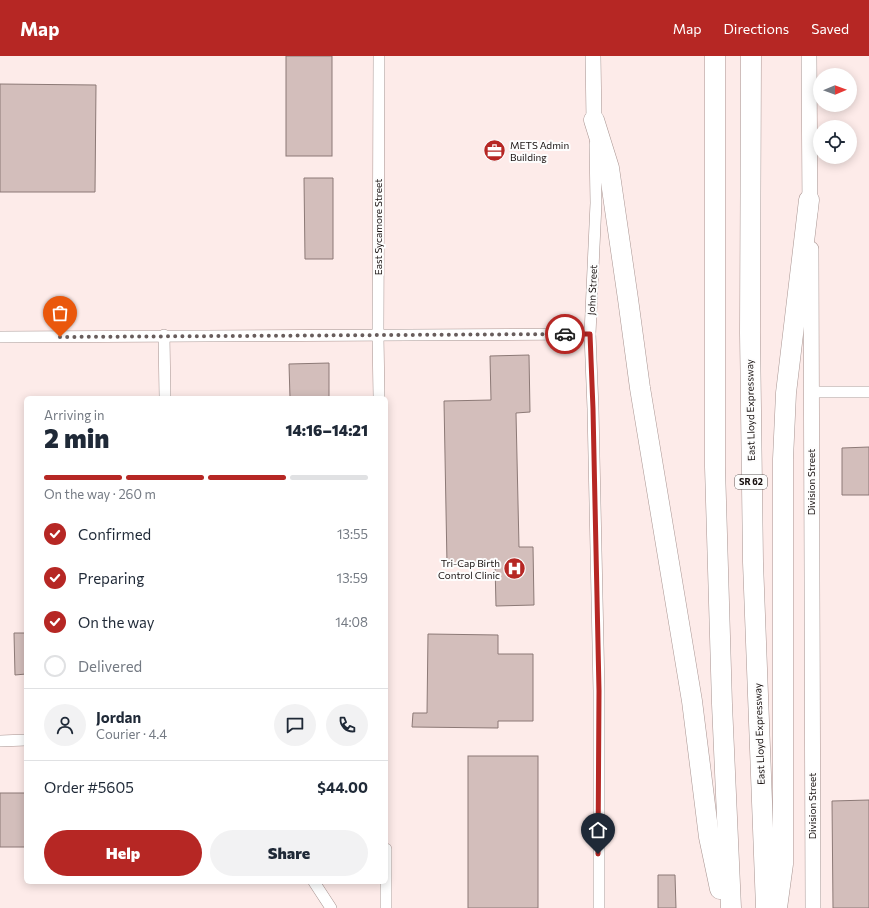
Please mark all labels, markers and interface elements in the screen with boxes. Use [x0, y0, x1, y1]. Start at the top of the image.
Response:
text: Map [20, 17, 59, 40]
text: Map [673, 20, 702, 37]
text: Directions [724, 20, 789, 37]
text: Saved [811, 20, 849, 37]
north arrow [813, 68, 857, 112]
map controls [813, 68, 857, 164]
button: locate [813, 120, 857, 164]
office icon: METS Admin Building [481, 138, 507, 164]
place label: METS Admin Building [510, 139, 569, 163]
street label: East Sycamore Street [372, 179, 384, 275]
street label: John Street [585, 264, 599, 316]
pin [43, 296, 77, 337]
icon: bag [49, 302, 71, 324]
courier [545, 314, 585, 354]
icon: car [554, 323, 576, 345]
street label: East Lloyd Expressway [743, 359, 757, 461]
text: Arriving in [44, 407, 104, 423]
text: 14:16–14:21 [286, 421, 368, 439]
text: 2 min [44, 422, 109, 453]
street label: Division Street [805, 449, 817, 515]
road number: SR 62 [735, 475, 767, 489]
text: On the way · 260 m [44, 486, 156, 502]
icon: check [44, 523, 66, 545]
text: Confirmed [78, 525, 151, 543]
text: 13:55 [337, 526, 368, 542]
hospital icon: Tri-Cap Birth Control Clinic [502, 556, 528, 582]
place label: Tri-Cap Birth Control Clinic [438, 557, 500, 581]
icon: check [44, 567, 66, 589]
text: Preparing [78, 569, 144, 587]
text: 13:59 [337, 570, 368, 586]
icon: check [44, 611, 66, 633]
text: On the way [78, 613, 155, 631]
text: 14:08 [335, 614, 368, 630]
text: Delivered [78, 657, 142, 675]
street label: East Lloyd Expressway [751, 683, 767, 785]
button: person [44, 704, 86, 746]
button: chat [274, 704, 316, 746]
button: phone [326, 704, 368, 746]
text: Jordan [96, 708, 141, 726]
text: Courier · 4.4 [96, 726, 167, 742]
street label: Division Street [806, 773, 818, 839]
text: Order #5605 [44, 778, 134, 796]
text: $44.00 [317, 778, 368, 796]
pin [581, 813, 615, 854]
icon: home [587, 819, 609, 841]
button: Help [44, 830, 202, 876]
button: Share [210, 830, 368, 876]

